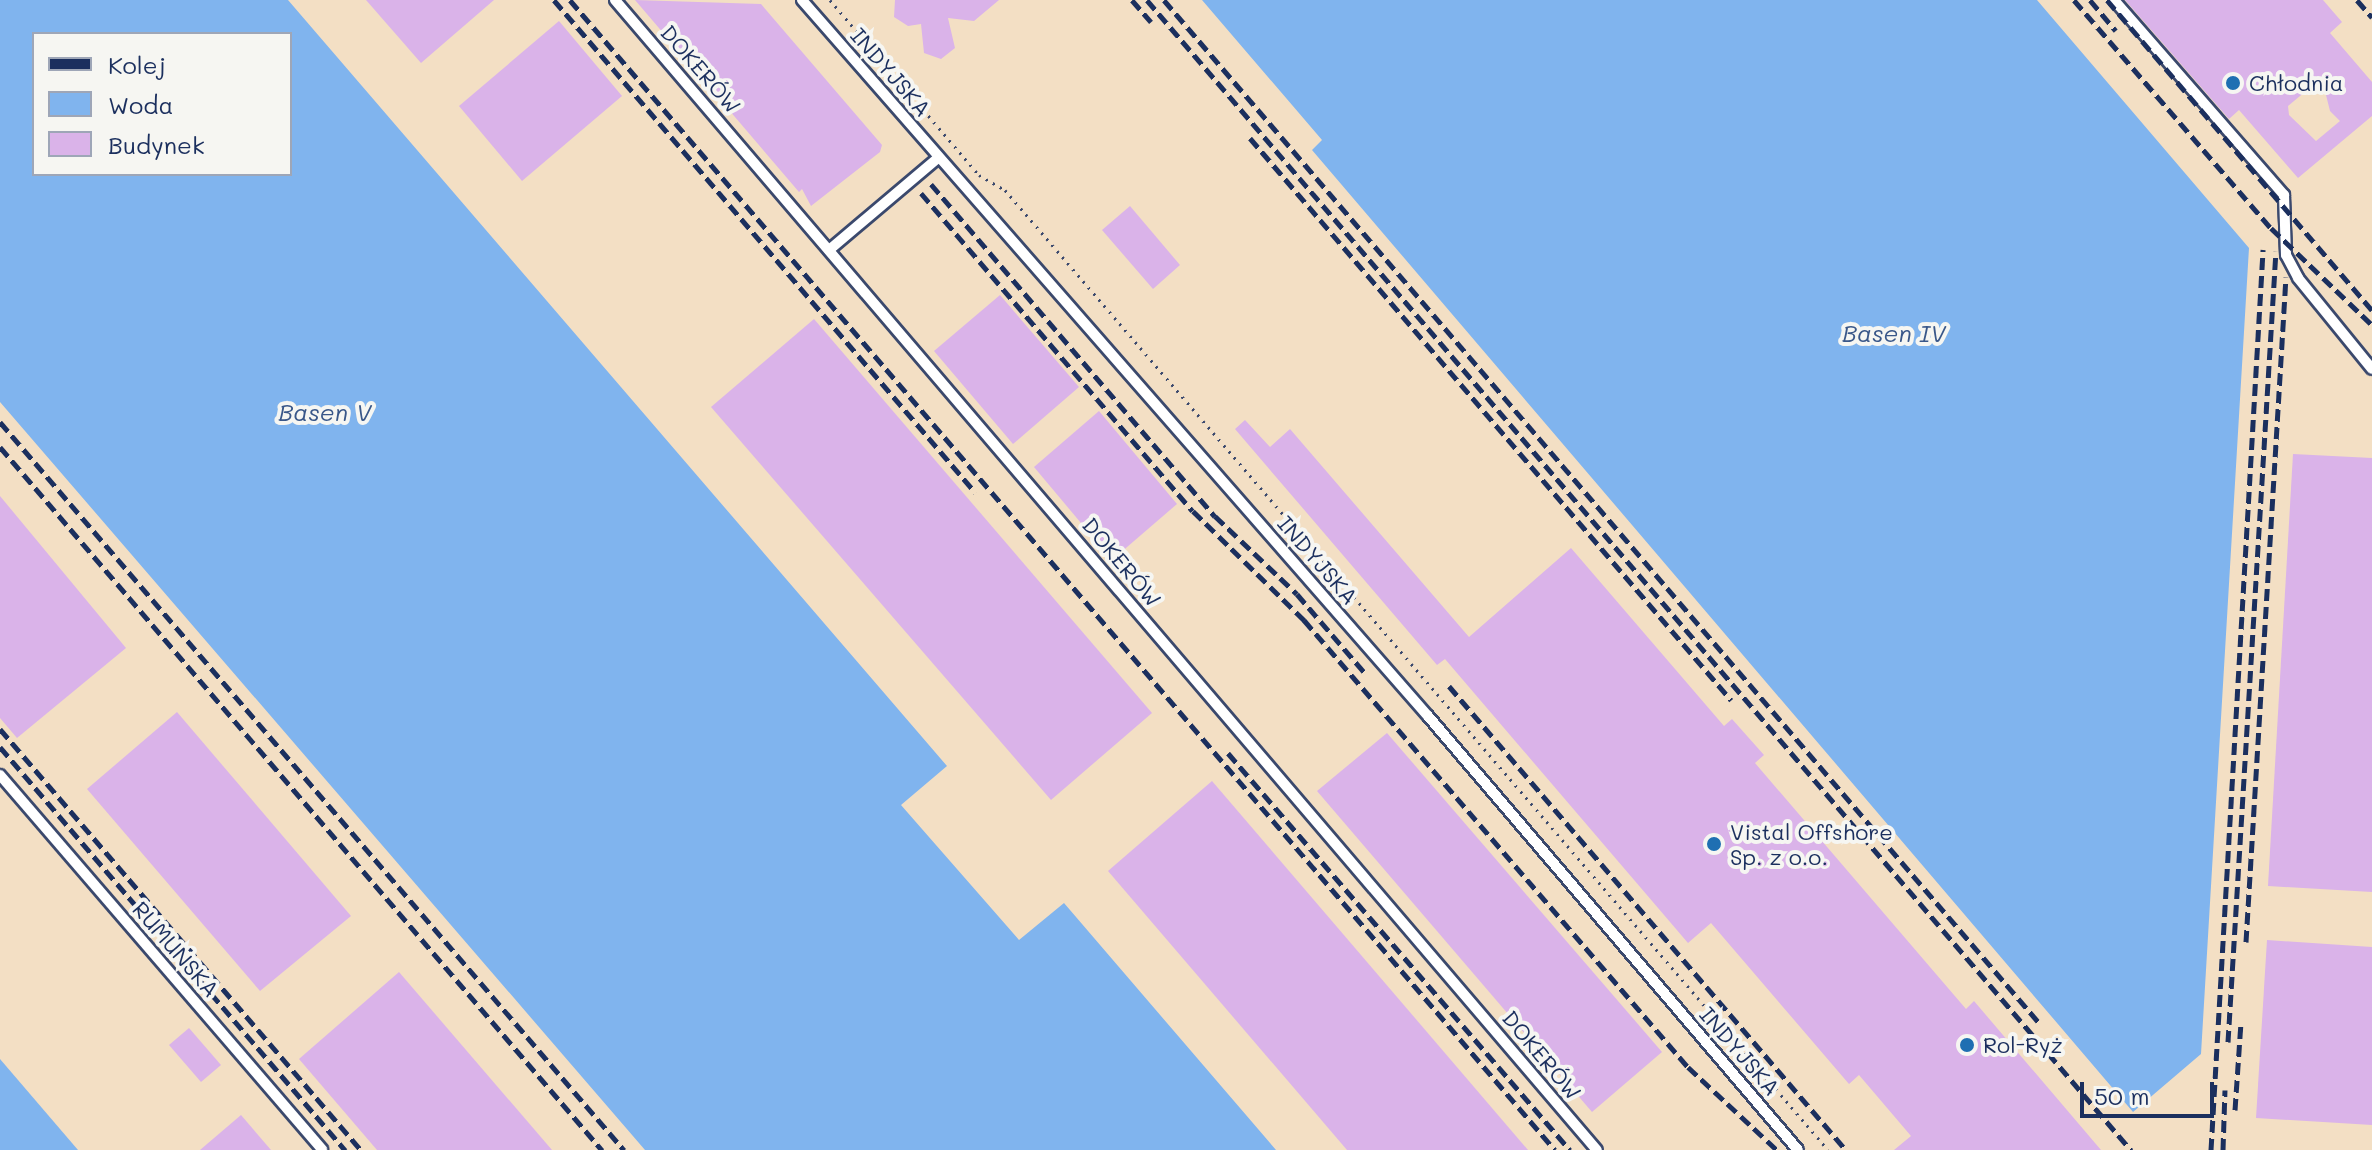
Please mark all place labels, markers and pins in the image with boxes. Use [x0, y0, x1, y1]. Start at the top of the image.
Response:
place label: Chłodnia [2249, 70, 2344, 96]
marker: Chłodnia [2224, 74, 2242, 92]
place label: Vistal Offshore Sp. z o.o. [1730, 818, 1893, 870]
marker: Vistal Offshore Sp. z o.o. [1705, 835, 1723, 853]
place label: Rol-Ryż [1983, 1032, 2063, 1058]
marker: Rol-Ryż [1958, 1036, 1976, 1054]

